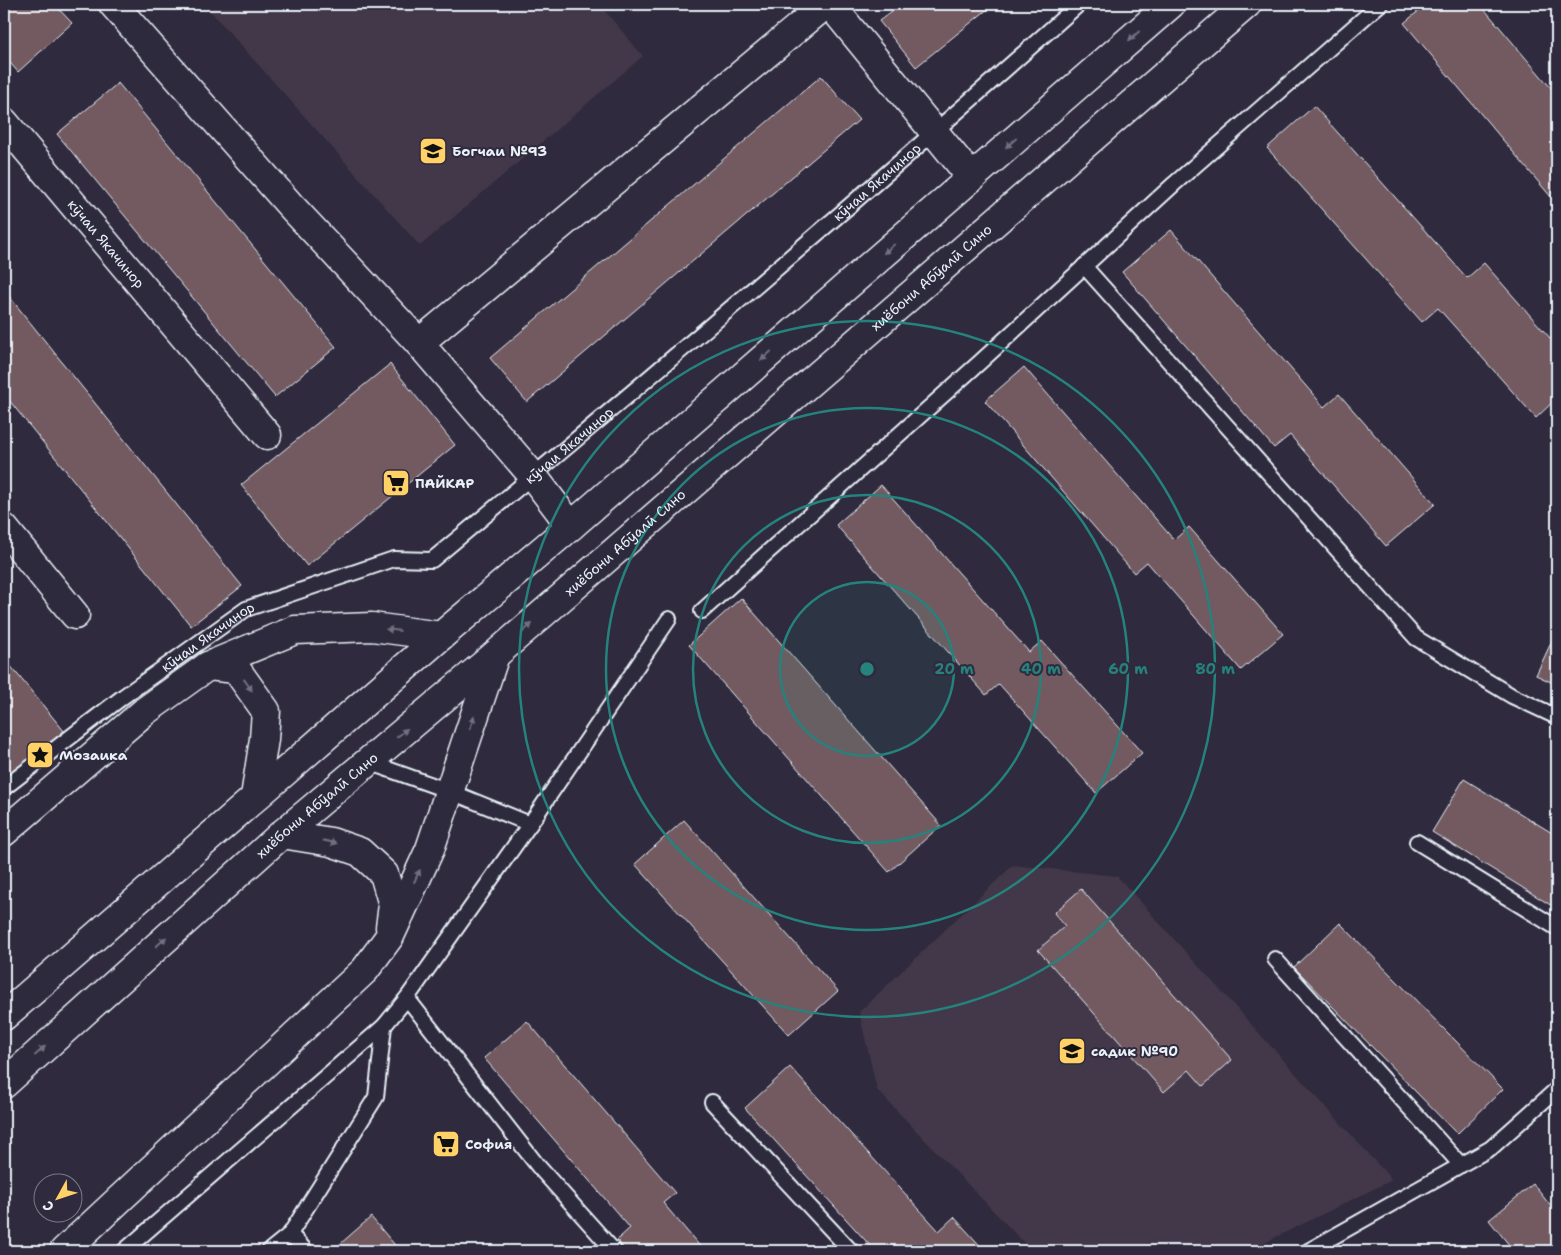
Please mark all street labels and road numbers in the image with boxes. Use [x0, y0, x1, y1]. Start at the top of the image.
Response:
street label: кӯчаи Якачинор [829, 139, 925, 225]
street label: кӯчаи Якачинор [64, 196, 149, 292]
street label: хиёбони Абӯалӣ Сино [867, 220, 996, 335]
street label: кӯчаи Якачинор [521, 403, 617, 488]
street label: хиёбони Абӯалӣ Сино [561, 485, 689, 600]
street label: кӯчаи Якачинор [157, 598, 257, 676]
street label: хиёбони Абӯалӣ Сино [252, 748, 382, 862]

